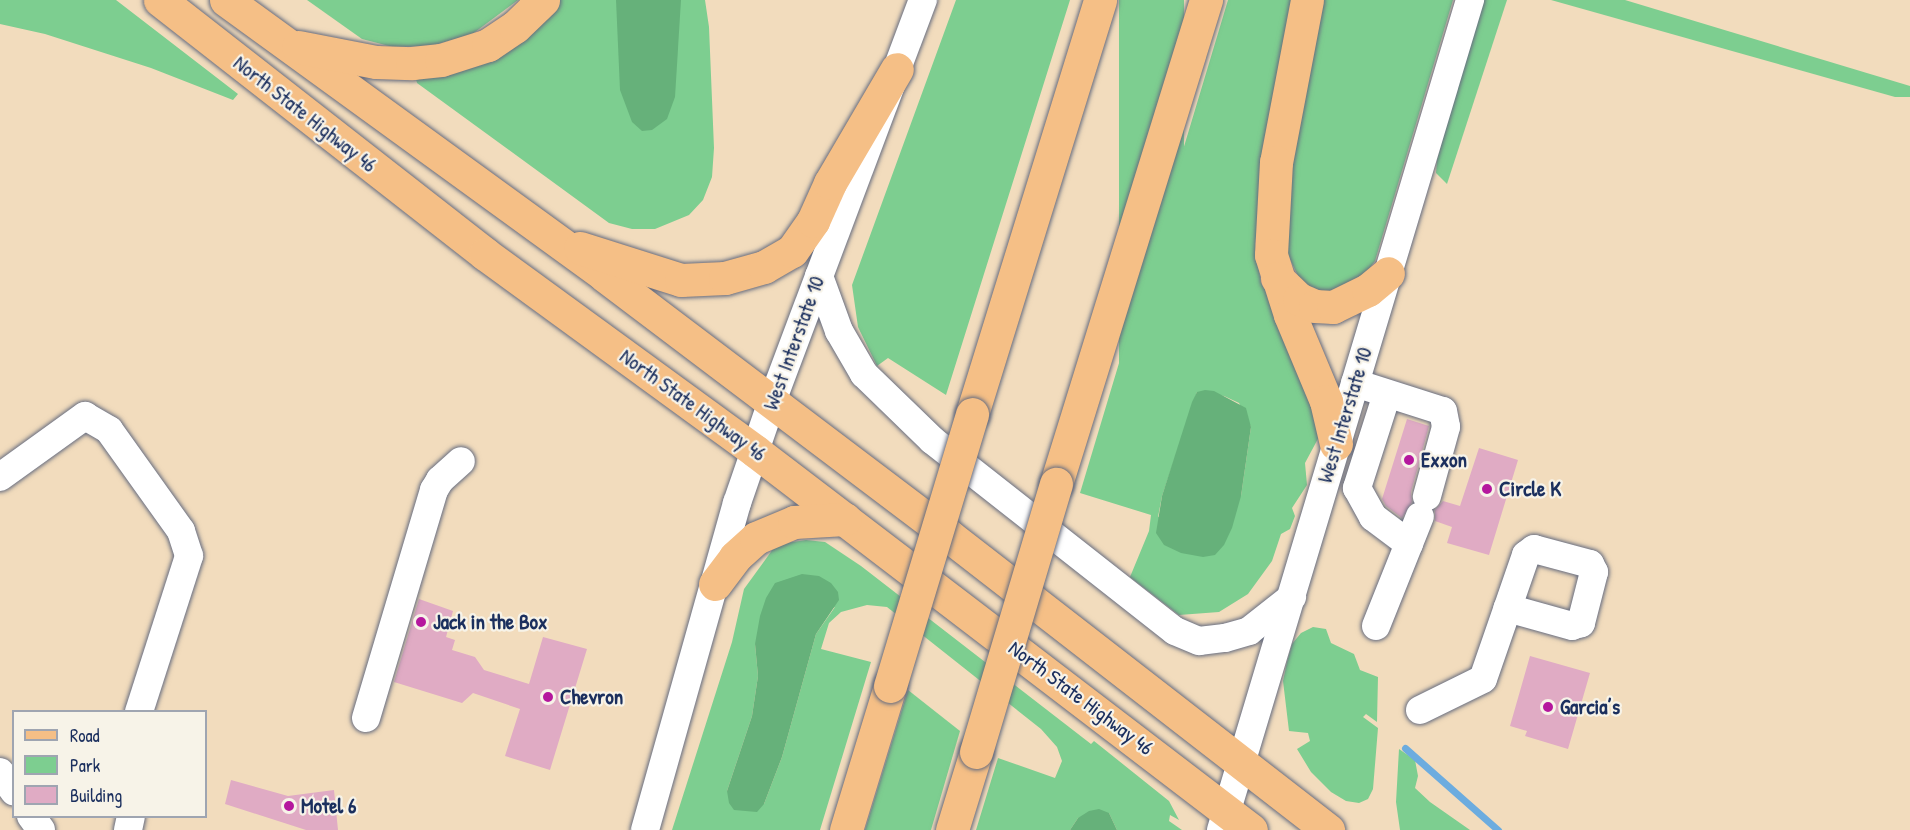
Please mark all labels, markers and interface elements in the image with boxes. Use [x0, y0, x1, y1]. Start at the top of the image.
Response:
street label: North State Highway 46 [228, 50, 382, 178]
street label: West Interstate 10 [758, 273, 830, 413]
street label: North State Highway 46 [615, 343, 771, 467]
street label: West Interstate 10 [1312, 344, 1378, 486]
place label: Exxon [1421, 447, 1467, 473]
marker: Exxon [1402, 453, 1416, 467]
place label: Circle K [1499, 476, 1561, 502]
marker: Circle K [1480, 482, 1494, 496]
place label: Jack in the Box [433, 609, 547, 635]
marker: Jack in the Box [414, 615, 428, 629]
street label: North State Highway 46 [1004, 635, 1158, 761]
place label: Chevron [560, 684, 623, 710]
marker: Chevron [541, 690, 555, 704]
place label: Garcia’s [1560, 694, 1620, 720]
marker: Garcia’s [1541, 700, 1555, 714]
legend [12, 710, 207, 818]
text: Road [70, 723, 100, 748]
text: Park [70, 753, 100, 778]
text: Building [70, 783, 122, 808]
place label: Motel 6 [301, 793, 356, 819]
marker: Motel 6 [282, 799, 296, 813]

